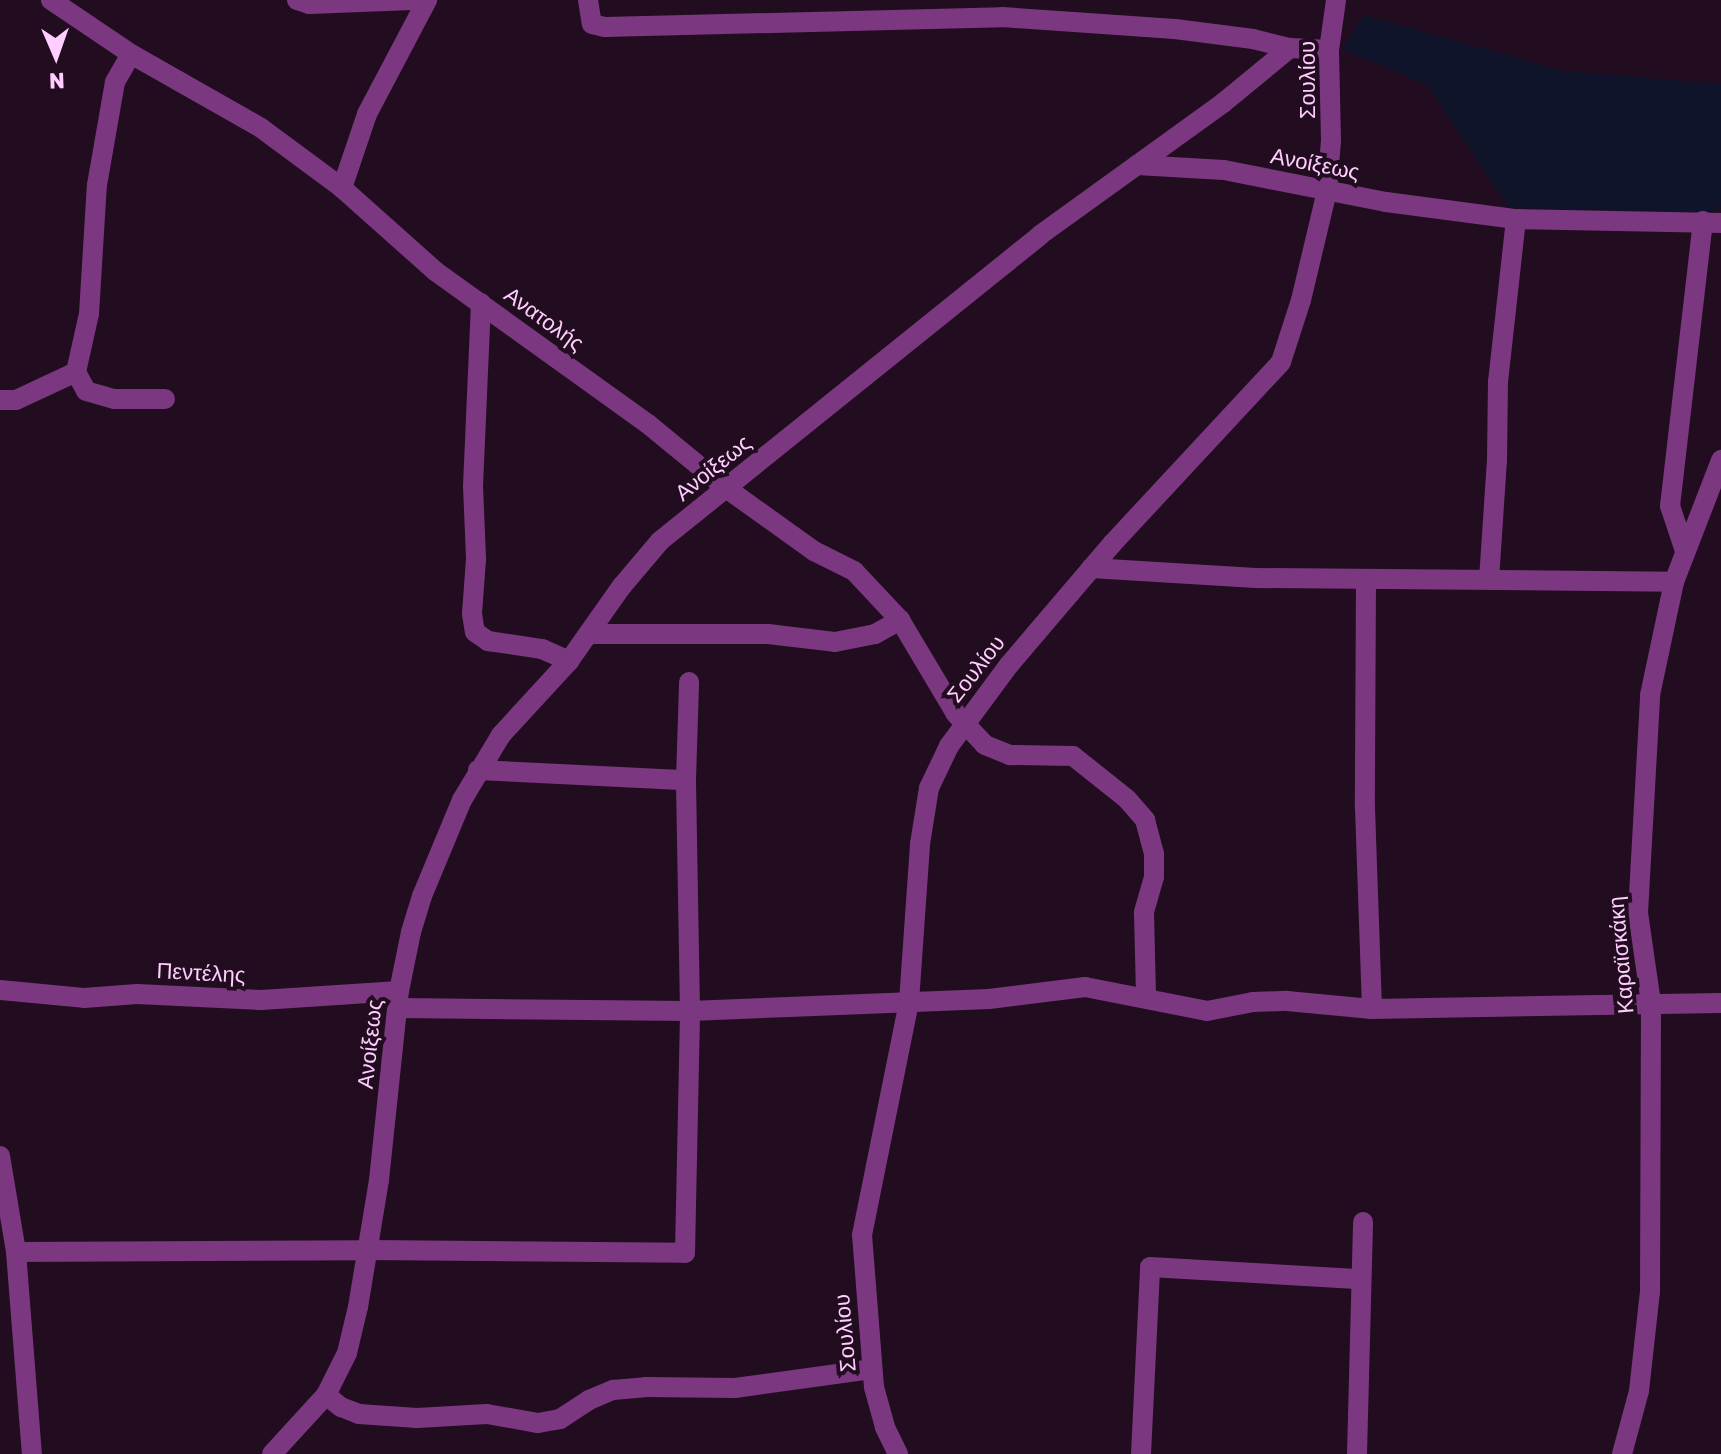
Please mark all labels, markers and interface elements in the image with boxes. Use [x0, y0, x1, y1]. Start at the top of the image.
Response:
north arrow [16, 16, 96, 96]
street label: Σουλίου [1295, 41, 1321, 119]
text: N [48, 67, 65, 94]
street label: Ανοίξεως [1268, 142, 1362, 186]
street label: Ανατολής [499, 281, 589, 357]
street label: Ανοίξεως [670, 429, 756, 507]
street label: Σουλίου [942, 630, 1010, 708]
street label: Καραϊσκάκη [1603, 895, 1639, 1015]
street label: Πεντέλης [156, 957, 246, 989]
street label: Ανοίξεως [352, 998, 388, 1090]
street label: Σουλίου [828, 1293, 862, 1373]

